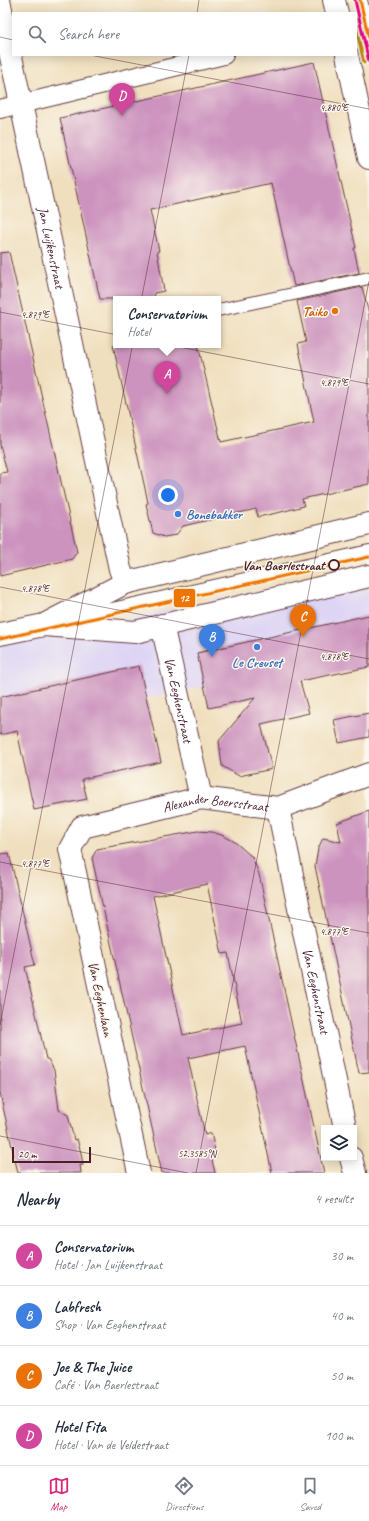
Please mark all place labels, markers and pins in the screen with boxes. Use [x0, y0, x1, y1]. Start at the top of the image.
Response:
pin: D [109, 83, 135, 116]
place label: Taiko [303, 303, 328, 320]
marker: Taiko [330, 306, 340, 316]
pin: A [154, 361, 180, 394]
place label: Bonebakker [186, 506, 244, 523]
marker: Bonebakker [173, 509, 183, 519]
place label: Van Baerlestraat [242, 557, 326, 574]
marker: Van Baerlestraat [328, 559, 340, 571]
pin: C [290, 604, 316, 637]
pin: B [199, 624, 225, 657]
marker: Le Creuset [252, 642, 262, 652]
place label: Le Creuset [232, 654, 284, 671]

